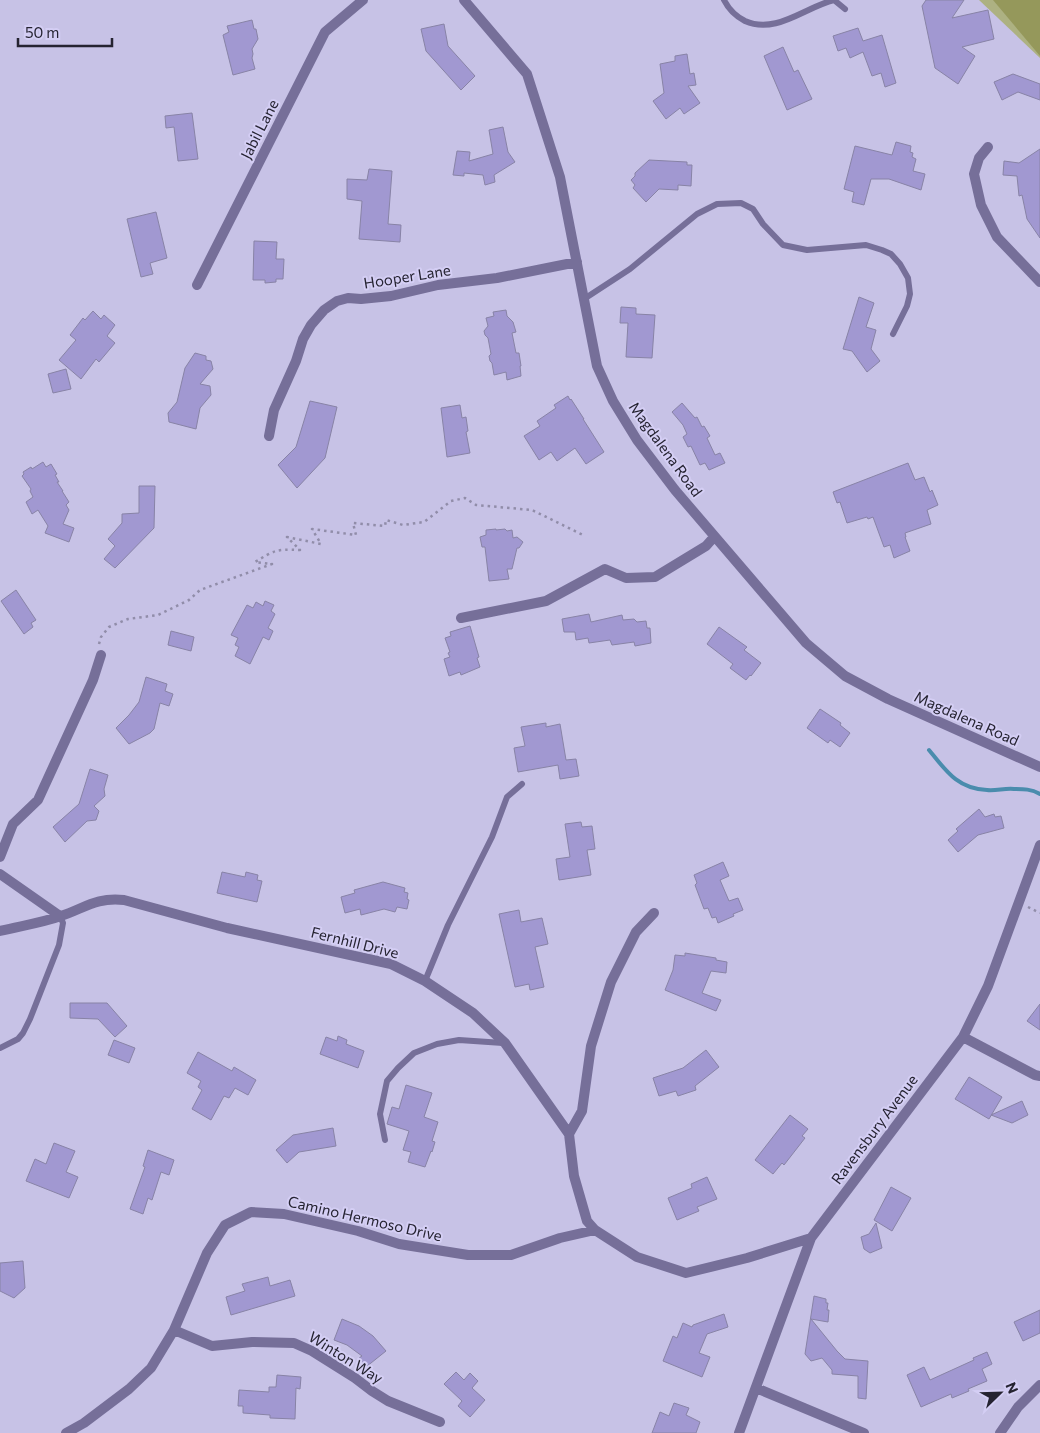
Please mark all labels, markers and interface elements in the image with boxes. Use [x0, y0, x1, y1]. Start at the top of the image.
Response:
scale bar [18, 15, 111, 47]
text: 50 m [25, 23, 59, 41]
street label: Jabil Lane [236, 96, 282, 162]
street label: Hooper Lane [362, 260, 452, 292]
street label: Magdalena Road [626, 398, 706, 500]
street label: Magdalena Road [912, 687, 1022, 749]
street label: Fernhill Drive [309, 922, 401, 962]
street label: Ravensbury Avenue [827, 1071, 921, 1187]
street label: Camino Hermoso Drive [286, 1192, 444, 1244]
street label: Winton Way [306, 1327, 387, 1387]
north arrow [975, 1368, 1025, 1418]
text: N [1003, 1380, 1022, 1396]

